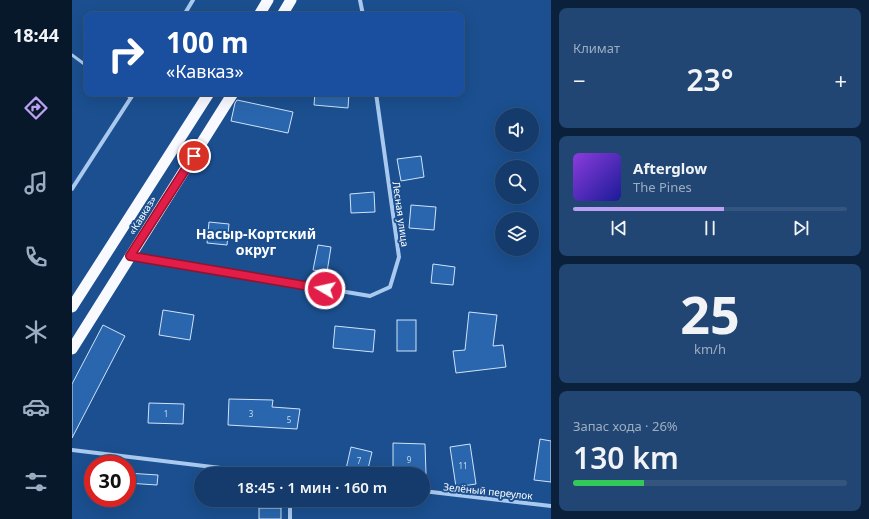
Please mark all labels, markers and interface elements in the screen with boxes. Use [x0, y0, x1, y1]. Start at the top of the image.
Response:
text: 18:44 [13, 23, 59, 47]
text: 100 m [166, 23, 249, 61]
icon: right [100, 28, 152, 80]
text: Климат [573, 39, 620, 57]
text: «Кавказ» [166, 59, 244, 83]
text: 23° [686, 59, 734, 100]
text: − [573, 65, 586, 95]
text: + [834, 65, 847, 95]
icon: directions [22, 94, 50, 122]
map controls [495, 108, 539, 256]
button: sound [495, 108, 539, 152]
pin [177, 139, 211, 173]
icon: arrive [183, 145, 205, 167]
text: Afterglow [633, 158, 707, 178]
button: search [495, 160, 539, 204]
icon: music [22, 169, 50, 197]
text: The Pines [633, 178, 692, 196]
street label: Лесная улица [389, 180, 413, 248]
street label: «Кавказ» [125, 193, 159, 237]
button: layers [495, 212, 539, 256]
icon: previous [608, 217, 630, 239]
icon: pause [699, 217, 721, 239]
icon: next [790, 217, 812, 239]
district label: Насыр-Кортский округ [196, 224, 316, 259]
icon: phone [22, 243, 50, 271]
position arrow [304, 268, 346, 310]
text: 25 [680, 278, 740, 349]
icon: climate [22, 318, 50, 346]
text: km/h [694, 340, 726, 358]
icon: car [22, 393, 50, 421]
house number: 1 [164, 408, 168, 419]
house number: 3 [249, 408, 254, 419]
house number: 5 [287, 414, 292, 425]
text: Запас хода · 26% [573, 417, 678, 435]
text: 130 km [573, 437, 679, 478]
house number: 9 [407, 454, 412, 465]
speed limit sign: 30 [84, 455, 136, 507]
house number: 7 [357, 455, 362, 466]
house number: 11 [458, 460, 468, 471]
icon: filters [22, 468, 50, 496]
text: 18:45 · 1 мин · 160 m [237, 477, 387, 497]
street label: Зелёный переулок [443, 479, 534, 503]

